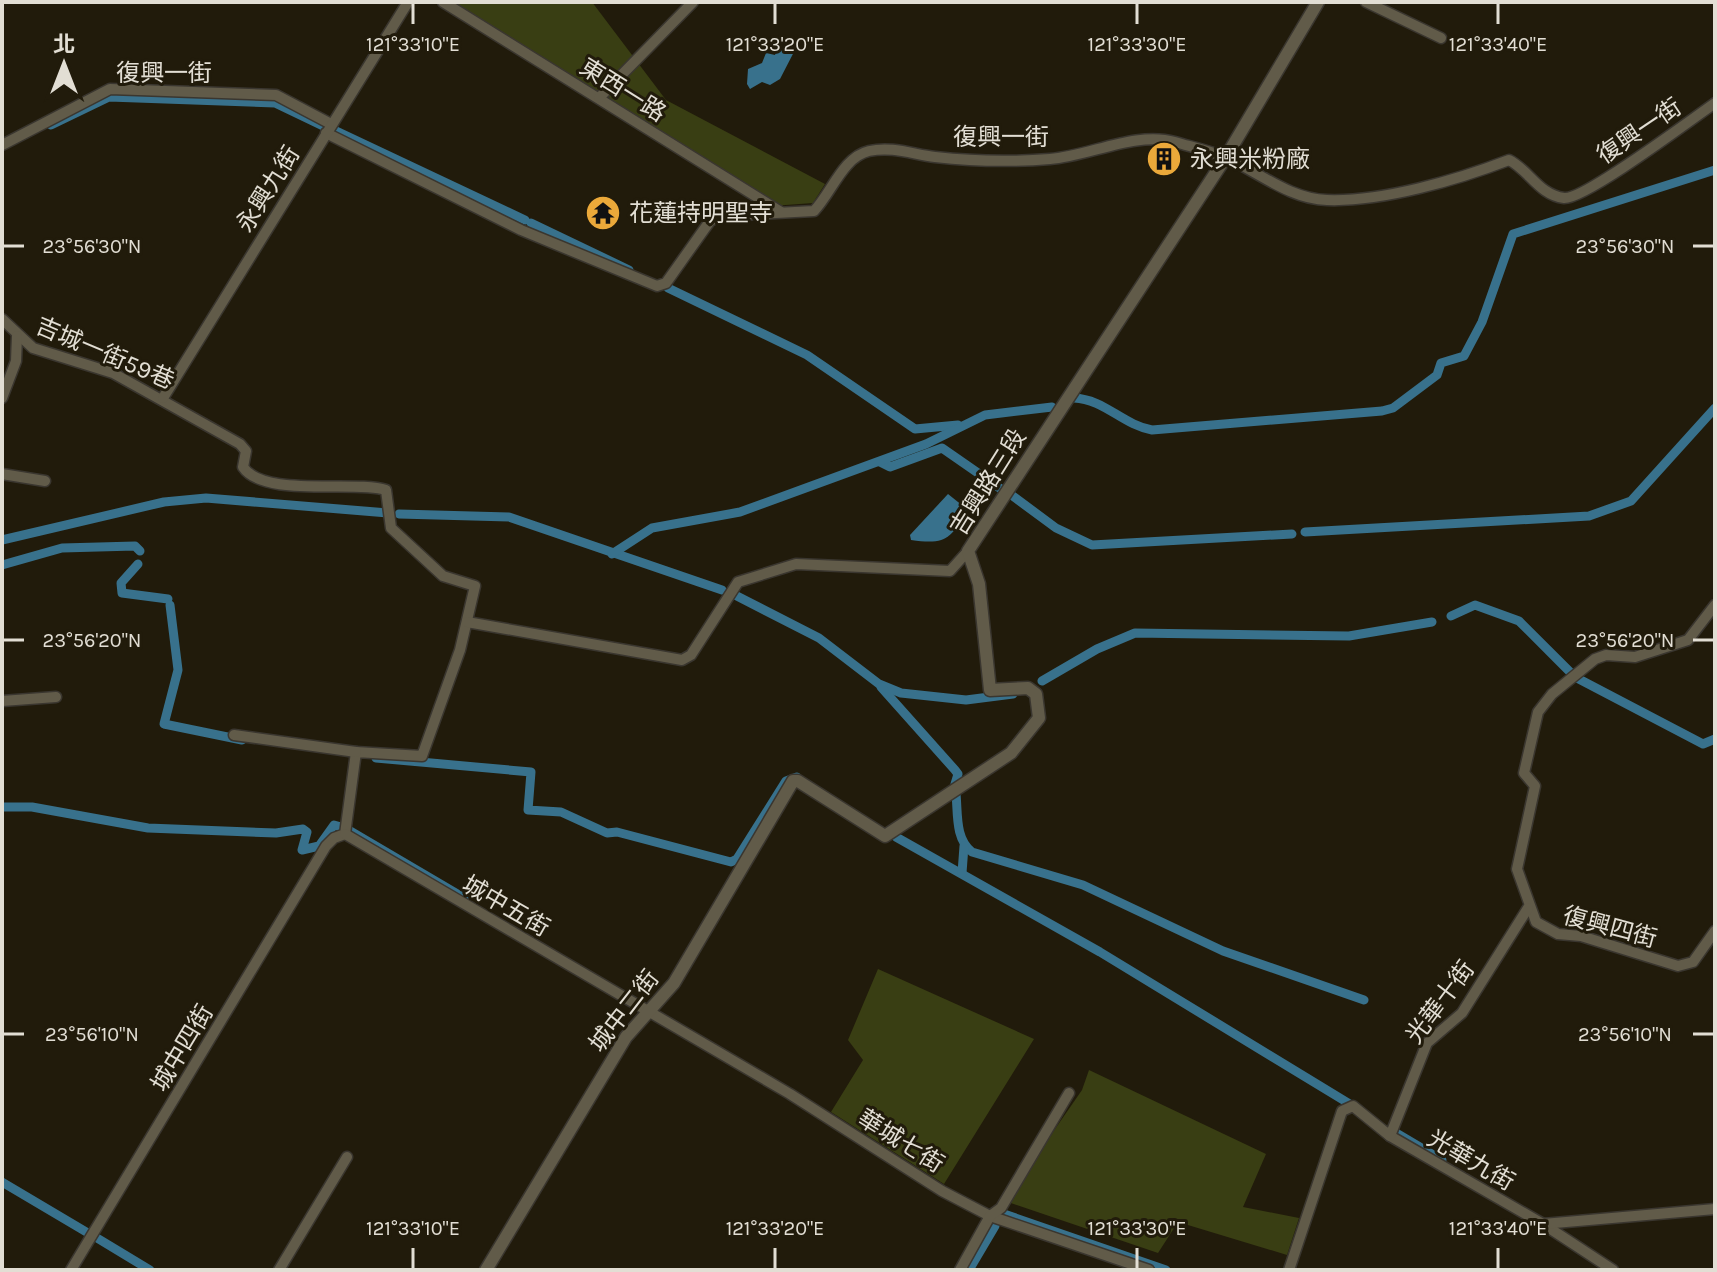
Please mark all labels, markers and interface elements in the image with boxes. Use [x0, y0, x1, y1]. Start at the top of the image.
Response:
north arrow [24, 24, 104, 104]
text: 北 [53, 32, 75, 58]
text: 121°33'10"E [366, 33, 460, 56]
text: 121°33'20"E [726, 33, 824, 56]
text: 121°33'30"E [1088, 33, 1186, 56]
text: 121°33'40"E [1449, 33, 1547, 56]
street label: 東西一路 [575, 53, 671, 127]
street label: 復興一街 [116, 59, 212, 87]
street label: 復興一街 [1591, 93, 1687, 169]
street label: 復興一街 [953, 123, 1049, 151]
building icon: 永興米粉廠 [1145, 140, 1183, 178]
street label: 永興九街 [231, 141, 305, 237]
place label: 永興米粉廠 [1190, 145, 1310, 173]
temple icon: 花蓮持明聖寺 [584, 194, 622, 232]
place label: 花蓮持明聖寺 [629, 199, 773, 227]
text: 23°56'30"N [42, 235, 142, 258]
text: 23°56'30"N [1575, 235, 1675, 258]
street label: 吉城一街59巷 [32, 311, 178, 395]
street label: 吉興路三段 [944, 424, 1032, 540]
text: 23°56'20"N [43, 629, 141, 652]
text: 23°56'20"N [1576, 629, 1674, 652]
street label: 城中五街 [457, 870, 555, 942]
street label: 復興四街 [1560, 901, 1660, 953]
street label: 光華十街 [1400, 955, 1480, 1049]
street label: 城中二街 [583, 965, 665, 1057]
street label: 城中四街 [145, 1000, 219, 1096]
text: 23°56'10"N [45, 1023, 139, 1046]
text: 23°56'10"N [1578, 1023, 1672, 1046]
street label: 華城七街 [853, 1104, 949, 1178]
street label: 光華九街 [1422, 1124, 1520, 1196]
text: 121°33'10"E [366, 1217, 460, 1240]
text: 121°33'20"E [726, 1217, 824, 1240]
text: 121°33'30"E [1088, 1217, 1186, 1240]
text: 121°33'40"E [1449, 1217, 1547, 1240]

